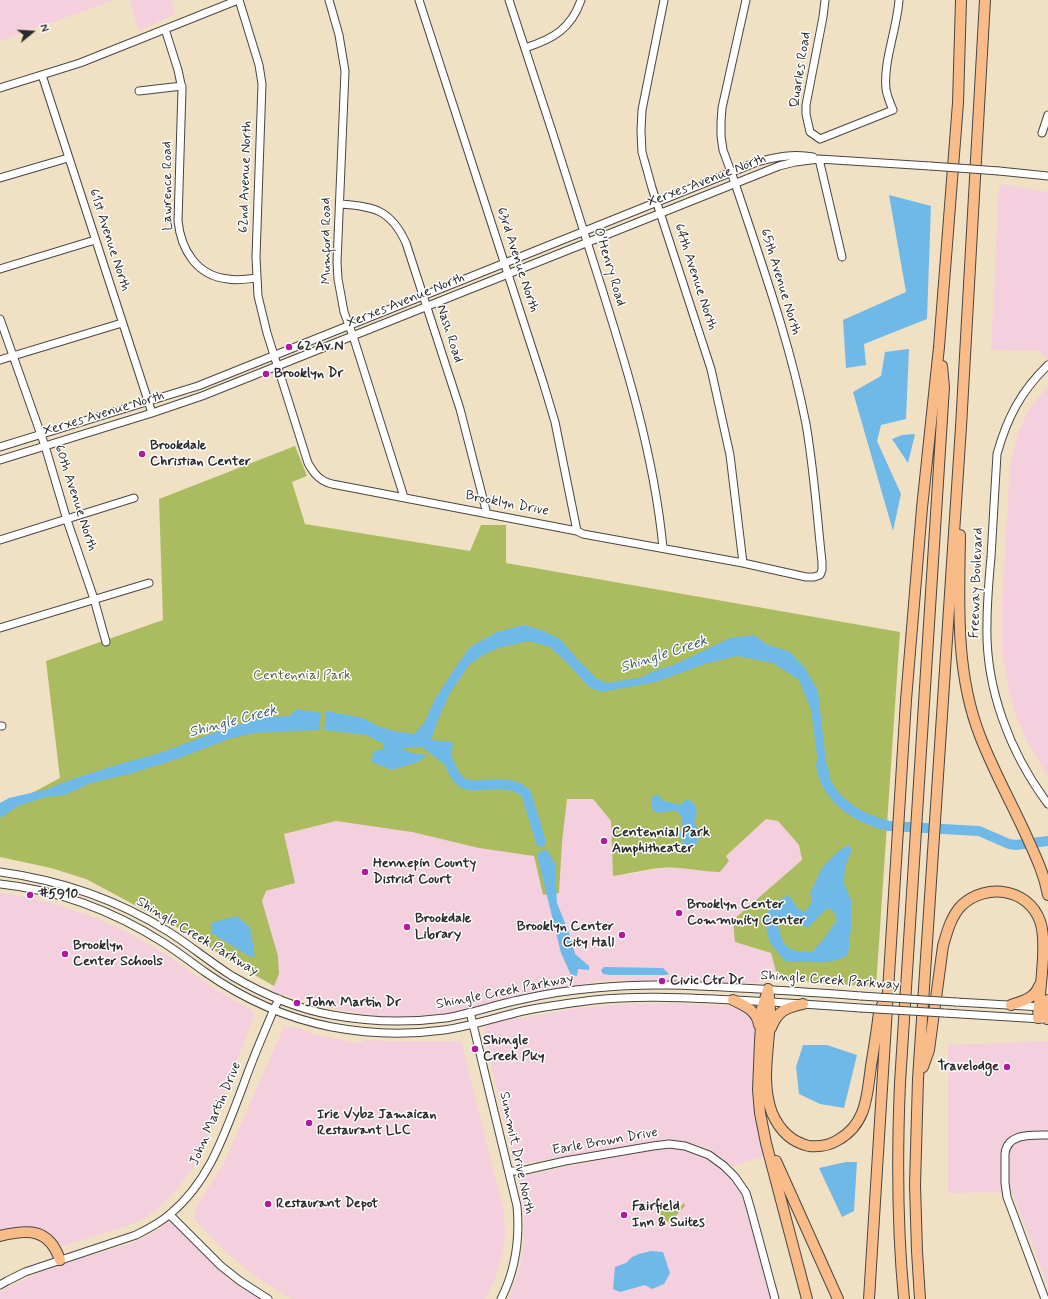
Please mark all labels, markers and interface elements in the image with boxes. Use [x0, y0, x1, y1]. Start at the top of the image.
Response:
north arrow [12, 12, 52, 52]
text: N [36, 23, 51, 34]
street label: Quarles Road [787, 31, 815, 109]
street label: 62nd Avenue North [236, 120, 256, 234]
street label: Lawrence Road [160, 141, 176, 231]
street label: Xerxes Avenue North [646, 151, 768, 211]
street label: 61st Avenue North [85, 187, 133, 293]
street label: Mumford Road [319, 198, 335, 284]
street label: 63rd Avenue North [492, 205, 542, 315]
street label: 64th Avenue North [670, 221, 720, 333]
street label: O'Henry Road [589, 226, 629, 308]
street label: 65th Avenue North [756, 227, 804, 337]
street label: Xerxes Avenue North [345, 270, 467, 332]
street label: Nash Road [432, 303, 466, 365]
place label: 62 Av N [297, 339, 344, 355]
marker: 62 Av N [284, 342, 294, 352]
place label: Brooklyn Dr [274, 366, 343, 382]
marker: Brooklyn Dr [261, 369, 271, 379]
street label: Xerxes Avenue North [42, 388, 166, 440]
place label: Brookdale Christian Center [150, 438, 251, 470]
street label: 60th Avenue North [50, 443, 100, 553]
marker: Brookdale Christian Center [137, 449, 147, 459]
street label: Brooklyn Drive [464, 488, 550, 520]
street label: Freeway Boulevard [967, 527, 987, 639]
water label: Shingle Creek [618, 632, 710, 678]
park label: Centennial Park [253, 668, 351, 684]
water label: Shingle Creek [187, 702, 279, 742]
place label: Centennial Park Amphitheater [612, 825, 710, 858]
marker: Centennial Park Amphitheater [599, 836, 609, 846]
place label: Hennepin County District Court [373, 856, 476, 888]
marker: Hennepin County District Court [360, 867, 370, 877]
place label: #5910 [38, 887, 78, 903]
marker: #5910 [25, 890, 35, 900]
street label: Shingle Creek Parkway [133, 894, 261, 980]
place label: Brooklyn Center Community Center [687, 897, 806, 930]
marker: Brooklyn Center Community Center [674, 908, 684, 918]
place label: Brookdale Library [415, 911, 471, 944]
place label: Brooklyn Center City Hall [517, 919, 614, 952]
marker: Brookdale Library [402, 922, 412, 932]
marker: Brooklyn Center City Hall [617, 930, 627, 940]
place label: Brooklyn Center Schools [73, 938, 163, 970]
marker: Brooklyn Center Schools [60, 949, 70, 959]
street label: Shingle Creek Parkway [760, 968, 900, 994]
street label: Shingle Creek Parkway [435, 970, 575, 1014]
place label: Civic Ctr Dr [670, 973, 743, 989]
marker: Civic Ctr Dr [657, 976, 667, 986]
place label: John Martin Dr [305, 995, 401, 1011]
marker: John Martin Dr [292, 998, 302, 1008]
place label: Shingle Creek Pky [483, 1033, 545, 1066]
marker: Shingle Creek Pky [470, 1044, 480, 1054]
place label: Travelodge [938, 1059, 999, 1075]
street label: John Martin Drive [187, 1060, 245, 1168]
marker: Travelodge [1002, 1062, 1012, 1072]
street label: Summit Drive North [495, 1090, 537, 1216]
place label: Irie Vybz Jamaican Restaurant LLC [317, 1107, 436, 1140]
marker: Irie Vybz Jamaican Restaurant LLC [304, 1118, 314, 1128]
street label: Earle Brown Drive [551, 1124, 659, 1160]
place label: Restaurant Depot [276, 1196, 378, 1212]
marker: Restaurant Depot [263, 1199, 273, 1209]
place label: Fairfield Inn & Suites [632, 1199, 705, 1232]
marker: Fairfield Inn & Suites [619, 1210, 629, 1220]

